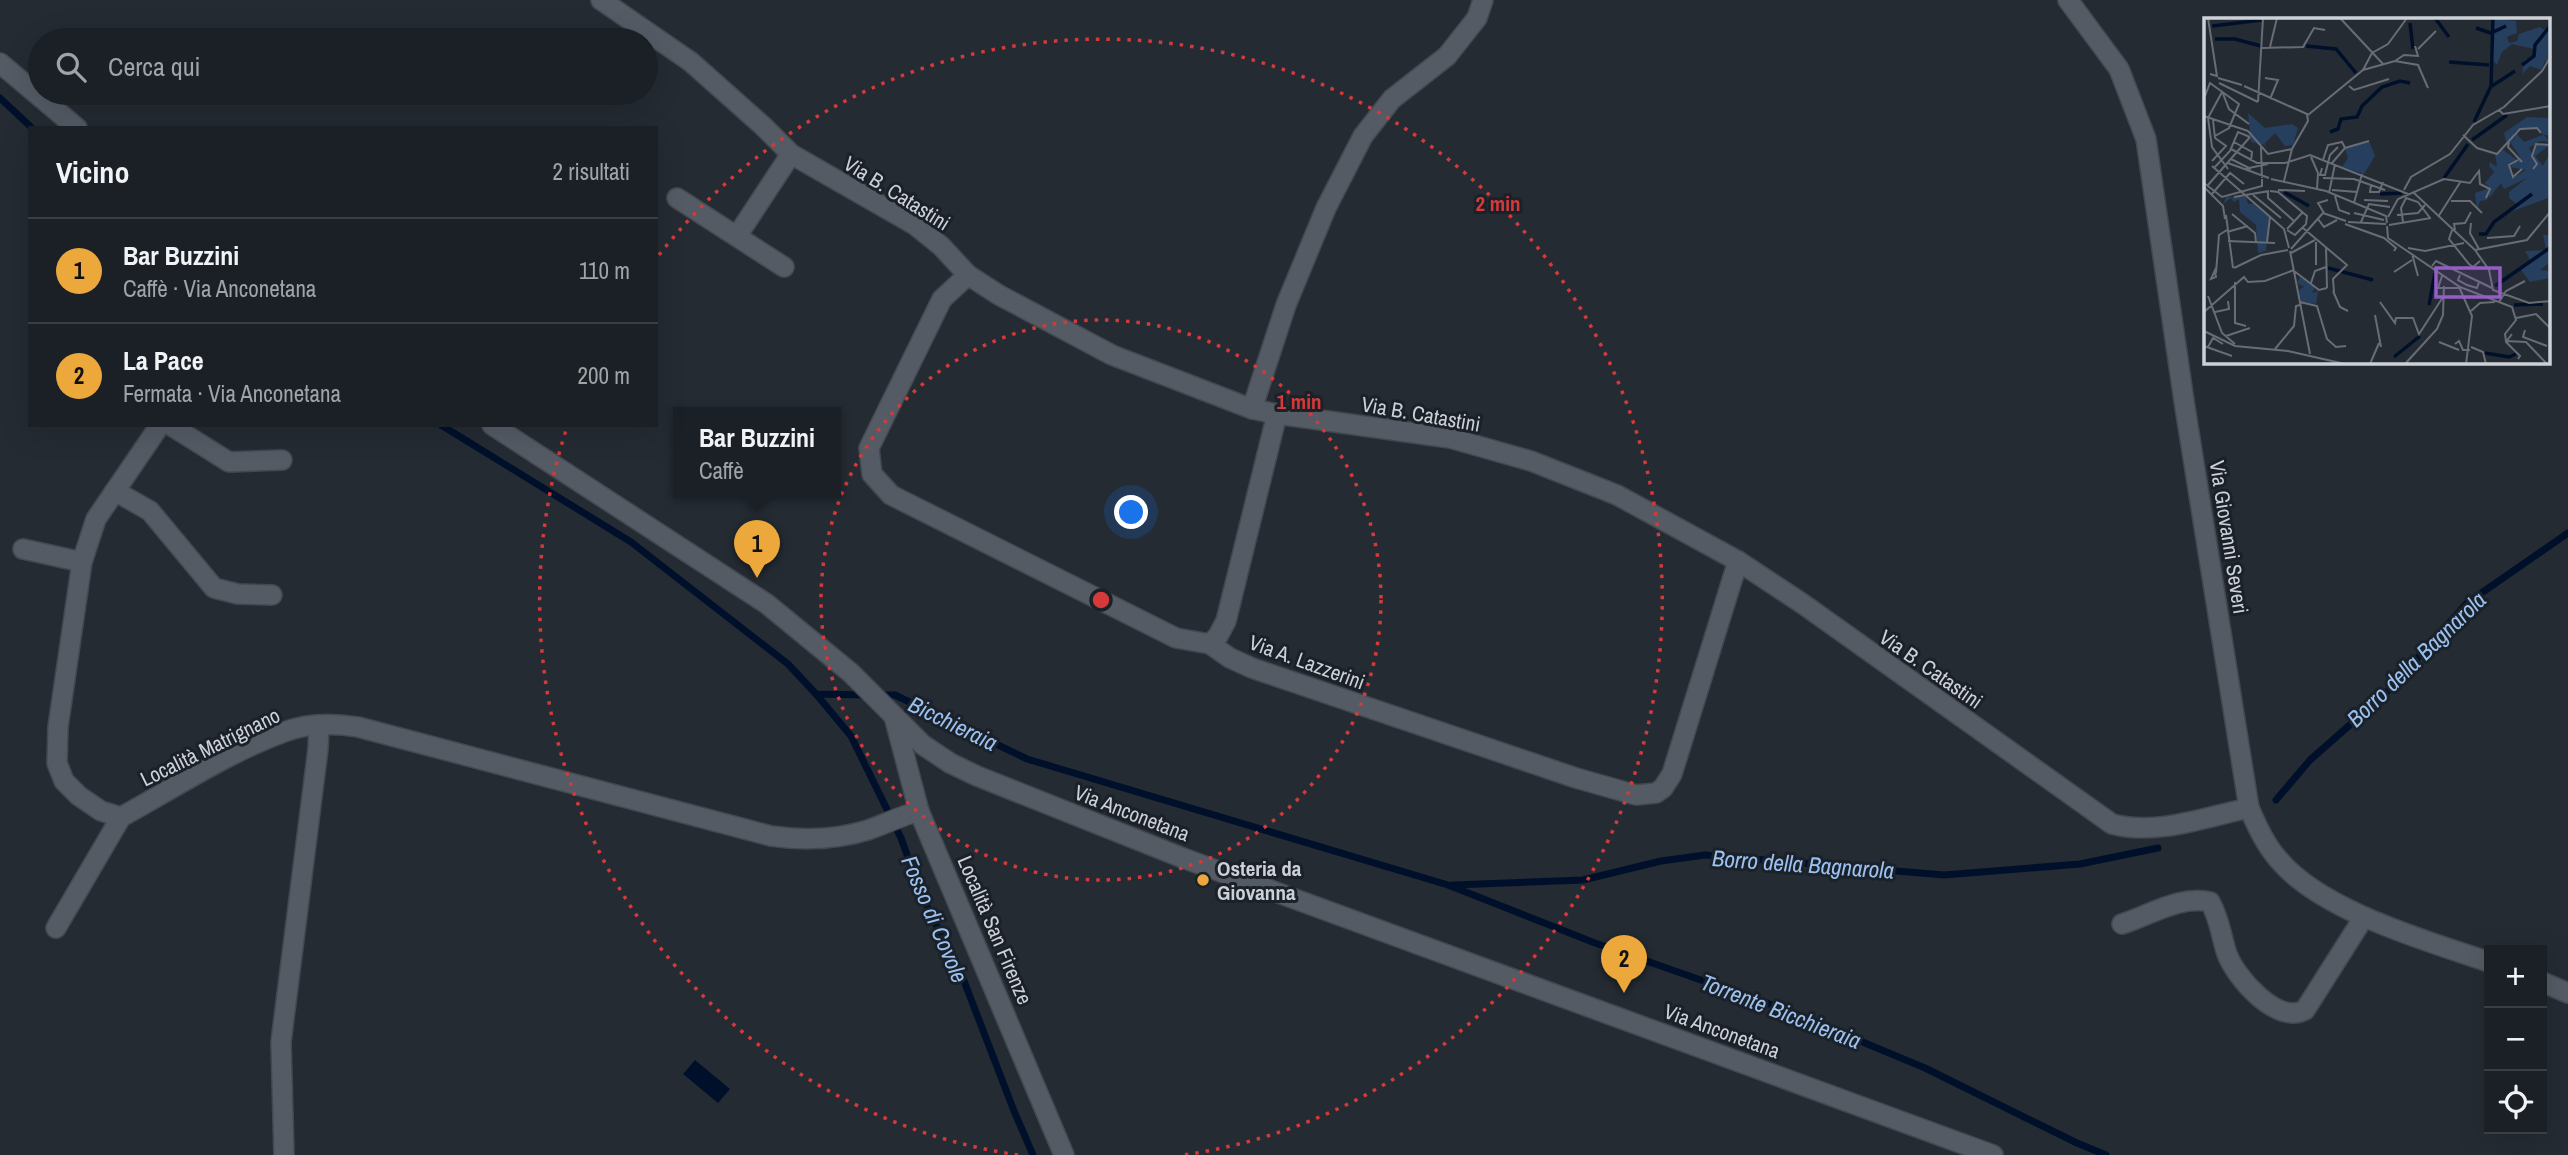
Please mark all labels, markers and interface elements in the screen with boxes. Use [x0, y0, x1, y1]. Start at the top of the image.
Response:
inset map [2204, 18, 2550, 364]
search box [28, 28, 658, 105]
icon: search [52, 48, 90, 86]
text: Cerca qui [108, 49, 200, 84]
street label: Via B. Catastini [838, 149, 956, 237]
text: Vicino [56, 152, 129, 192]
text: 2 risultati [552, 156, 630, 187]
text: 2 min [1476, 189, 1520, 218]
text: Bar Buzzini [123, 238, 239, 273]
text: 1 [74, 255, 84, 286]
text: 110 m [579, 255, 630, 286]
text: Caffè · Via Anconetana [123, 273, 316, 304]
text: La Pace [123, 343, 204, 378]
text: 2 [74, 360, 84, 391]
text: 200 m [578, 360, 630, 391]
text: Fermata · Via Anconetana [123, 378, 341, 409]
text: 1 min [1277, 387, 1321, 416]
street label: Via B. Catastini [1359, 389, 1483, 439]
popup [673, 407, 841, 498]
text: Bar Buzzini [699, 420, 815, 455]
text: Caffè [699, 455, 744, 486]
street label: Via Giovanni Severi [2203, 458, 2255, 616]
your location [1114, 495, 1148, 529]
pin: 1 [734, 520, 780, 578]
water label: Borro della Bagnarola [2340, 584, 2492, 734]
centre of rings [1089, 588, 1113, 612]
street label: Via B. Catastini [1873, 623, 1989, 715]
street label: Via A. Lazzerini [1245, 628, 1369, 696]
water label: Bicchieraia [903, 688, 1003, 758]
street label: Località Matrignano [135, 701, 285, 793]
street label: Via Anconetana [1070, 778, 1194, 848]
water label: Borro della Bagnarola [1711, 842, 1895, 886]
water label: Fosso di Covole [894, 851, 976, 987]
street label: Località San Firenze [951, 851, 1039, 1009]
place label: Osteria da Giovanna [1217, 854, 1302, 907]
marker: Osteria da Giovanna [1195, 872, 1211, 888]
pin: 2 [1601, 935, 1647, 993]
map controls [2484, 945, 2547, 1134]
button: + [2484, 945, 2547, 1008]
water label: Torrente Bicchieraia [1696, 966, 1866, 1056]
street label: Via Anconetana [1660, 997, 1784, 1066]
button: − [2484, 1008, 2547, 1071]
button: locate [2484, 1071, 2547, 1134]

